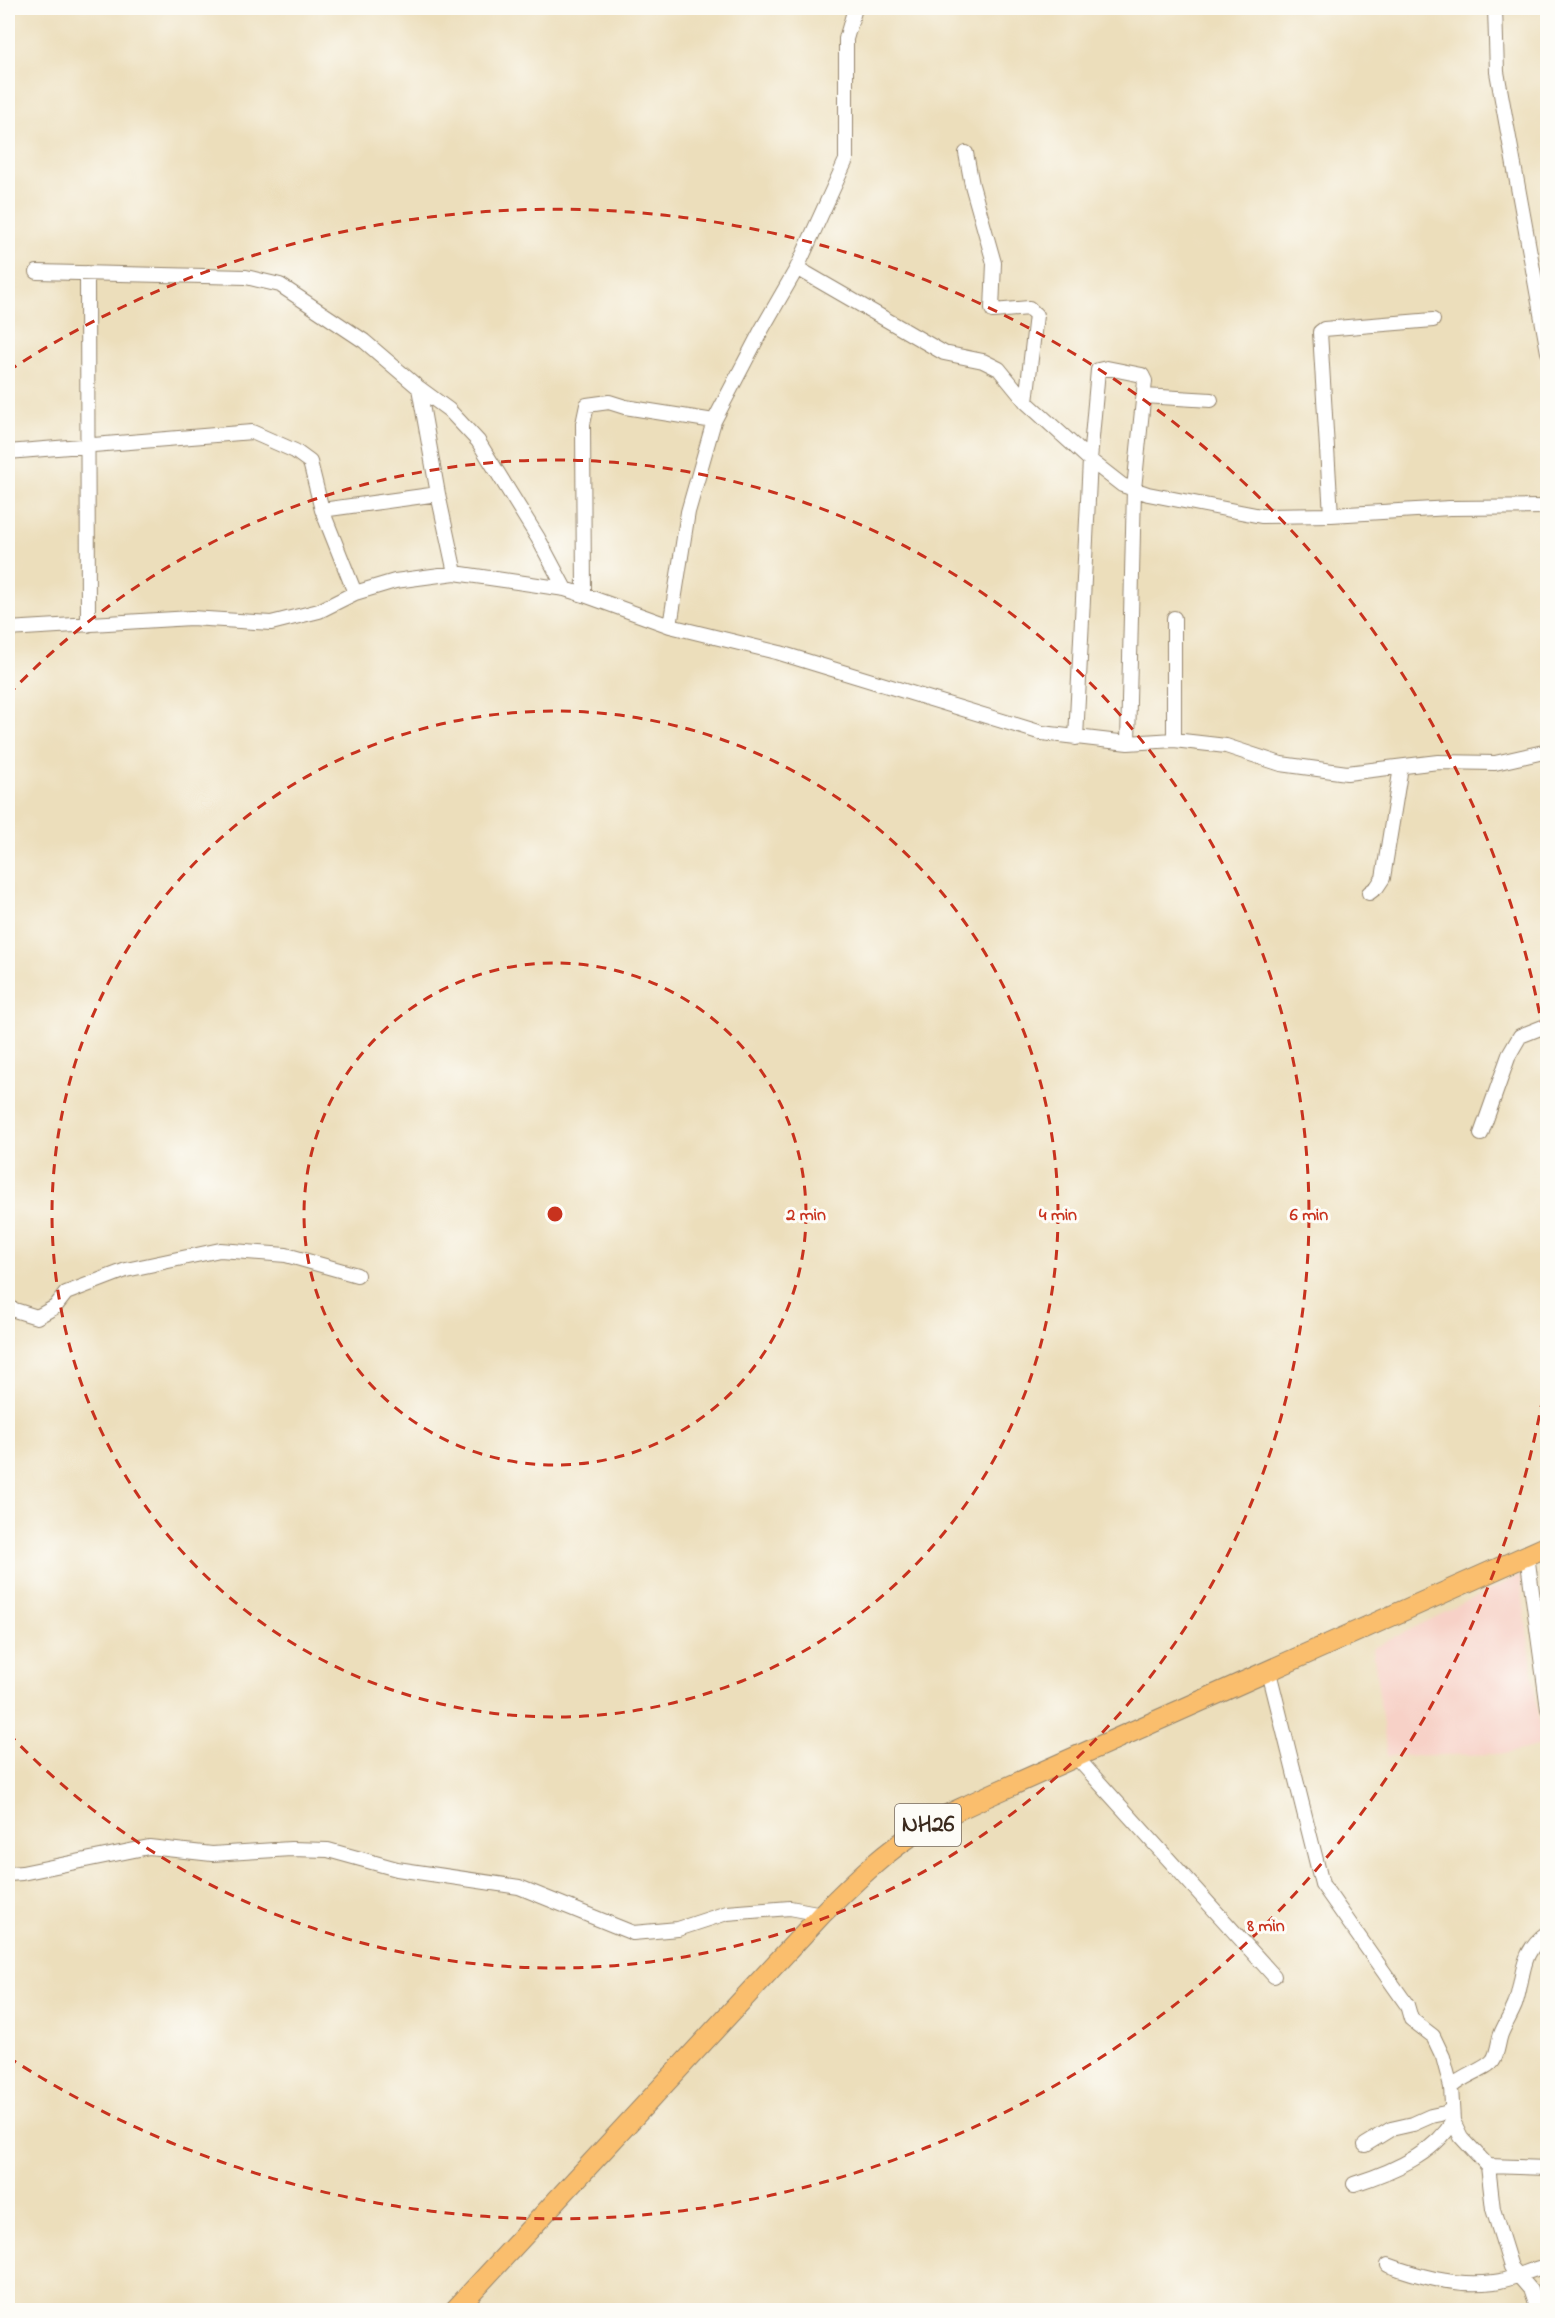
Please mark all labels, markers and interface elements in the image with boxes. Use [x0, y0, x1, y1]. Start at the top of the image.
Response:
text: 2 min [785, 1203, 826, 1229]
text: 4 min [1039, 1203, 1077, 1229]
text: 6 min [1290, 1203, 1328, 1229]
centre of rings [545, 1204, 565, 1224]
road number: NH26 [895, 1804, 961, 1846]
text: 8 min [1246, 1914, 1285, 1940]

